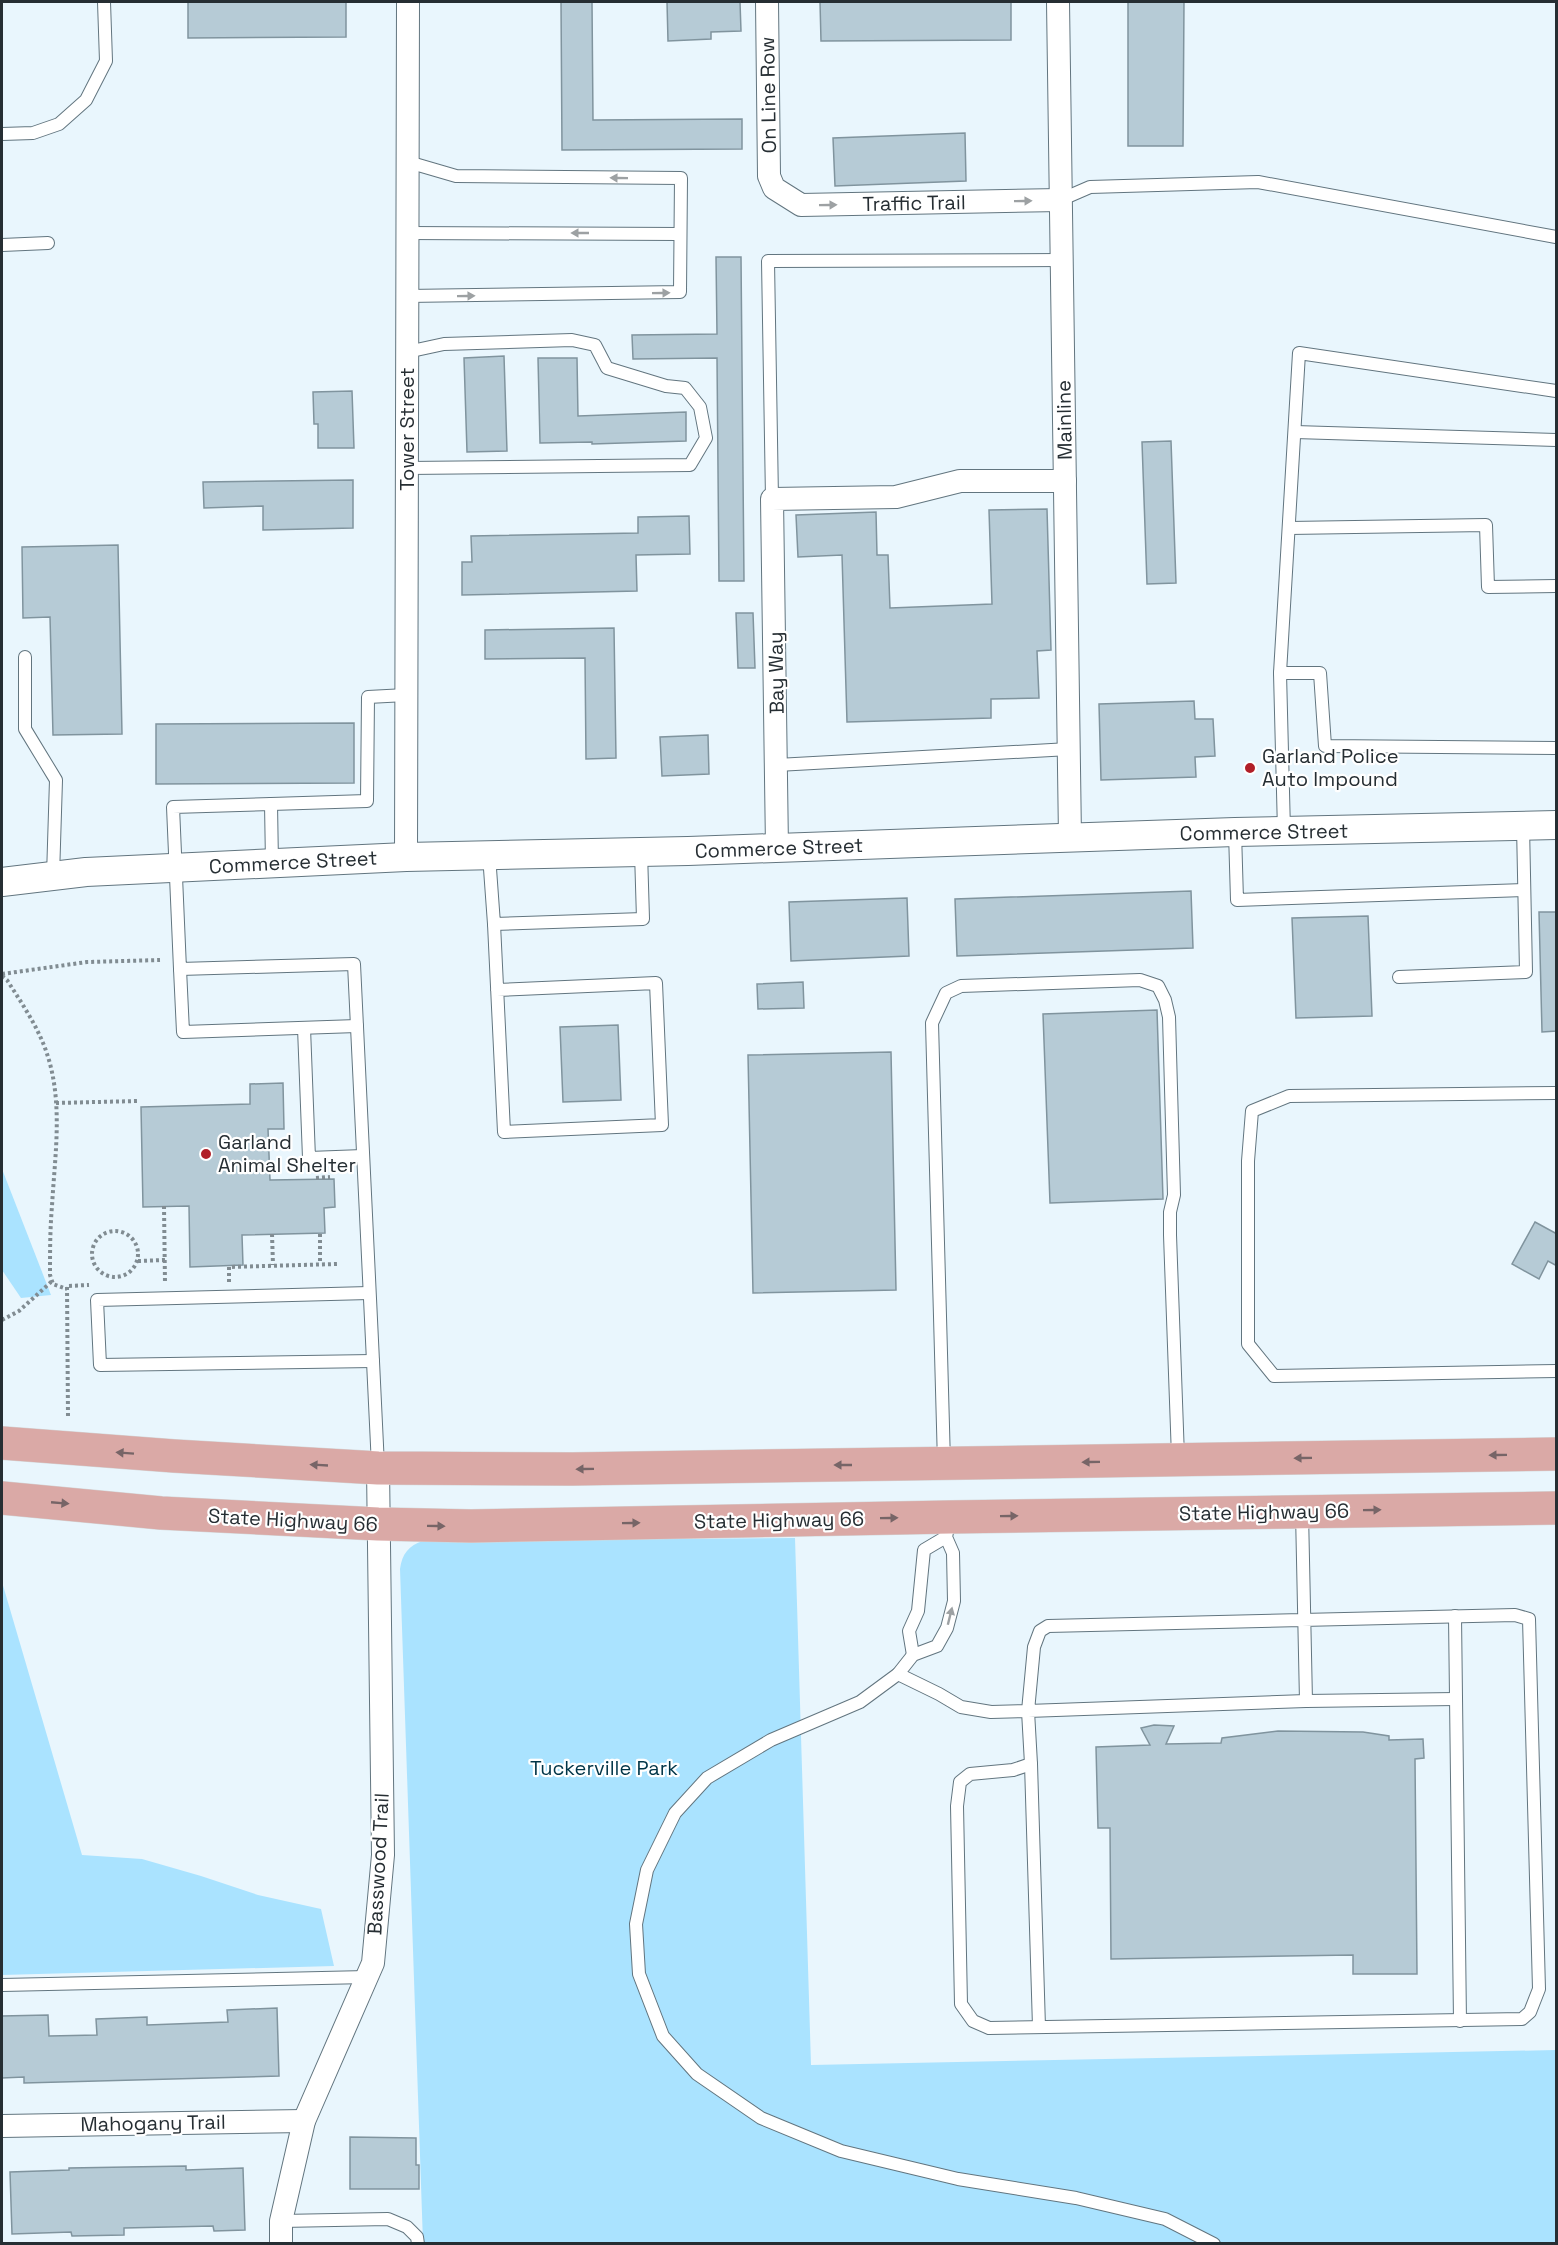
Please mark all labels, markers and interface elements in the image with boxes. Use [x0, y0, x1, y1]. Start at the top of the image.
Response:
street label: On Line Row [754, 36, 782, 154]
one-way arrow [610, 173, 629, 182]
street label: Traffic Trail [862, 189, 966, 217]
one-way arrow [1013, 196, 1032, 205]
one-way arrow [818, 200, 837, 210]
one-way arrow [570, 228, 589, 238]
one-way arrow [651, 288, 670, 298]
one-way arrow [456, 291, 475, 300]
street label: Tower Street [394, 367, 420, 491]
street label: Mainline [1050, 380, 1078, 460]
street label: Bay Way [762, 632, 790, 714]
place label: Garland Police Auto Impound [1262, 743, 1399, 792]
marker: Garland Police Auto Impound [1243, 761, 1257, 775]
street label: Commerce Street [1179, 818, 1349, 846]
street label: Commerce Street [694, 832, 864, 864]
street label: Commerce Street [208, 845, 378, 879]
place label: Garland Animal Shelter [218, 1129, 356, 1178]
marker: Garland Animal Shelter [199, 1147, 213, 1161]
one-way arrow [115, 1448, 134, 1458]
one-way arrow [1489, 1450, 1508, 1460]
one-way arrow [1294, 1453, 1313, 1463]
one-way arrow [1081, 1457, 1100, 1467]
one-way arrow [834, 1460, 853, 1470]
one-way arrow [310, 1461, 329, 1470]
one-way arrow [576, 1464, 595, 1474]
one-way arrow [50, 1498, 69, 1508]
street label: State Highway 66 [1179, 1498, 1349, 1526]
street label: State Highway 66 [207, 1503, 379, 1537]
street label: State Highway 66 [694, 1506, 864, 1534]
one-way arrow [1362, 1506, 1381, 1515]
one-way arrow [999, 1511, 1018, 1520]
one-way arrow [880, 1513, 899, 1523]
one-way arrow [622, 1518, 641, 1528]
one-way arrow [427, 1521, 446, 1530]
one-way arrow [945, 1607, 955, 1626]
park label: Tuckerville Park [530, 1755, 678, 1781]
street label: Basswood Trail [361, 1792, 395, 1936]
street label: Mahogany Trail [80, 2109, 226, 2137]

